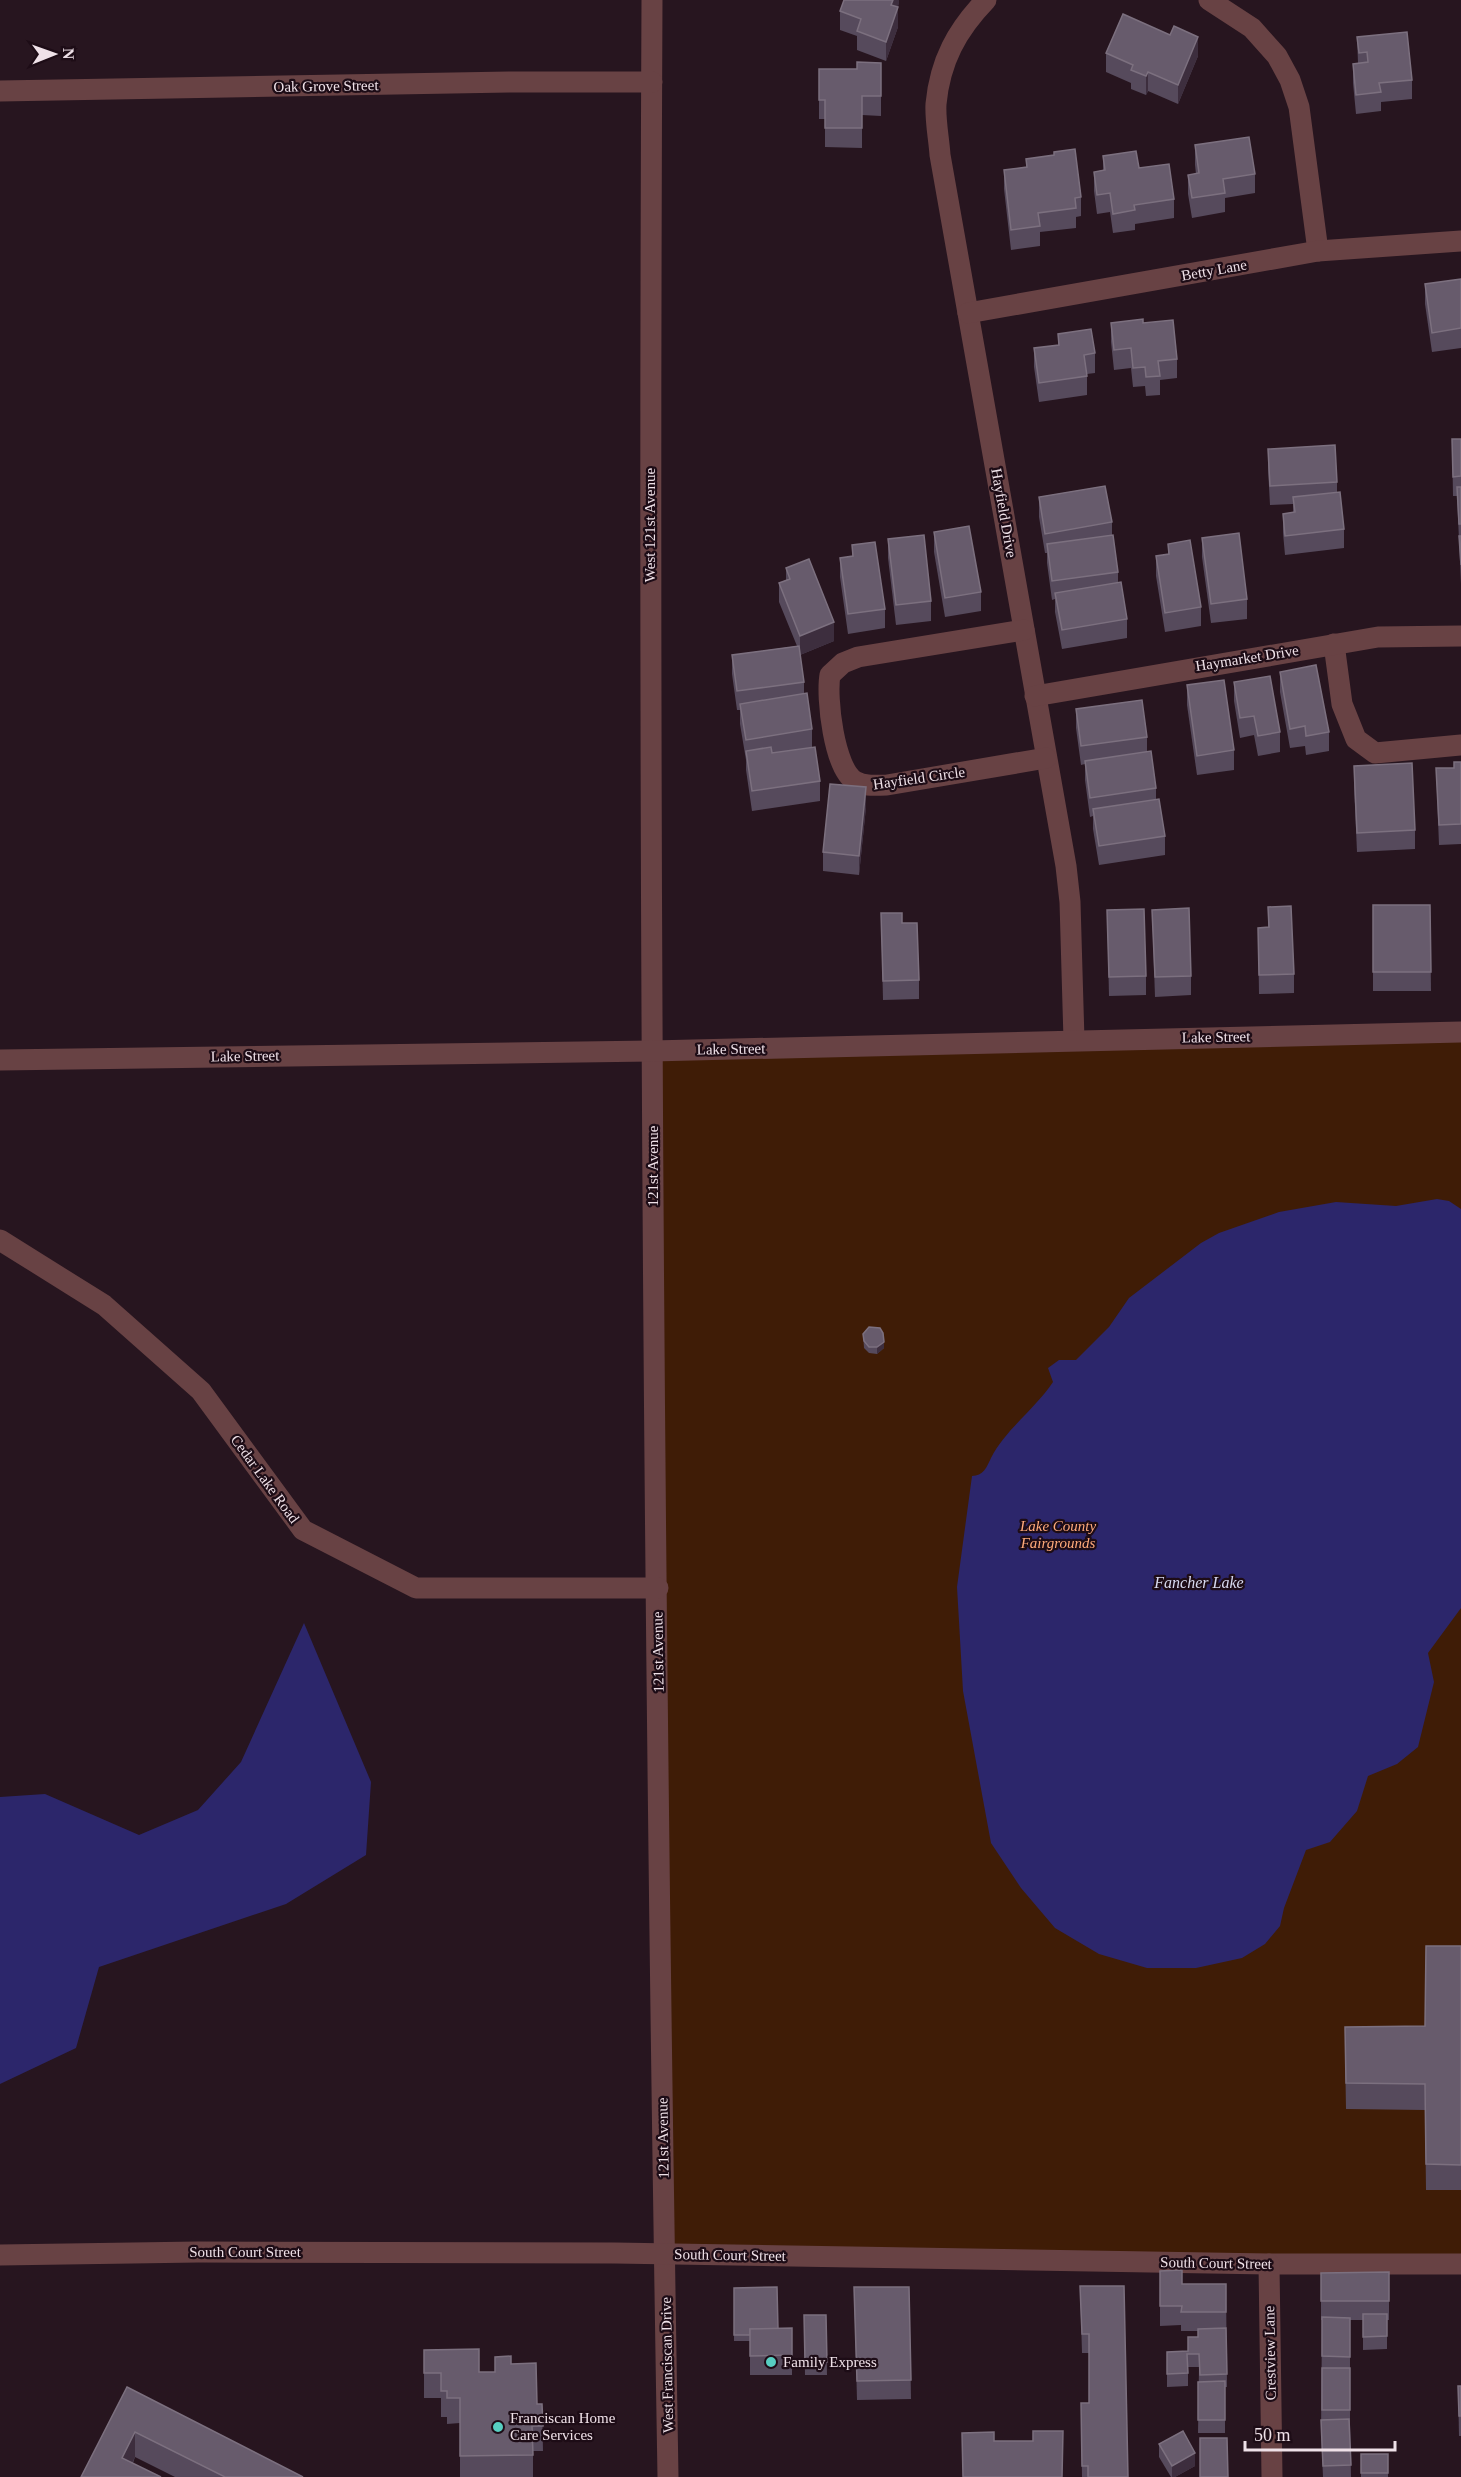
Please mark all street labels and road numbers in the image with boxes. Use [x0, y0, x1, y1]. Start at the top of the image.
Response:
street label: Oak Grove Street [273, 77, 379, 95]
street label: Betty Lane [1180, 256, 1248, 284]
street label: West 121st Avenue [642, 467, 658, 582]
street label: Hayfield Drive [988, 467, 1020, 559]
street label: Haymarket Drive [1194, 642, 1300, 674]
street label: Hayfield Circle [872, 764, 966, 792]
street label: Lake Street [1182, 1028, 1251, 1046]
street label: Lake Street [697, 1040, 766, 1058]
street label: Lake Street [211, 1047, 280, 1065]
street label: 121st Avenue [645, 1125, 661, 1206]
street label: Cedar Lake Road [228, 1432, 303, 1527]
street label: 121st Avenue [649, 1611, 667, 1693]
street label: 121st Avenue [654, 2097, 672, 2179]
street label: South Court Street [189, 2244, 302, 2260]
street label: South Court Street [674, 2246, 787, 2264]
street label: South Court Street [1160, 2254, 1273, 2272]
street label: West Franciscan Drive [658, 2296, 676, 2433]
street label: Crestview Lane [1261, 2305, 1279, 2400]

